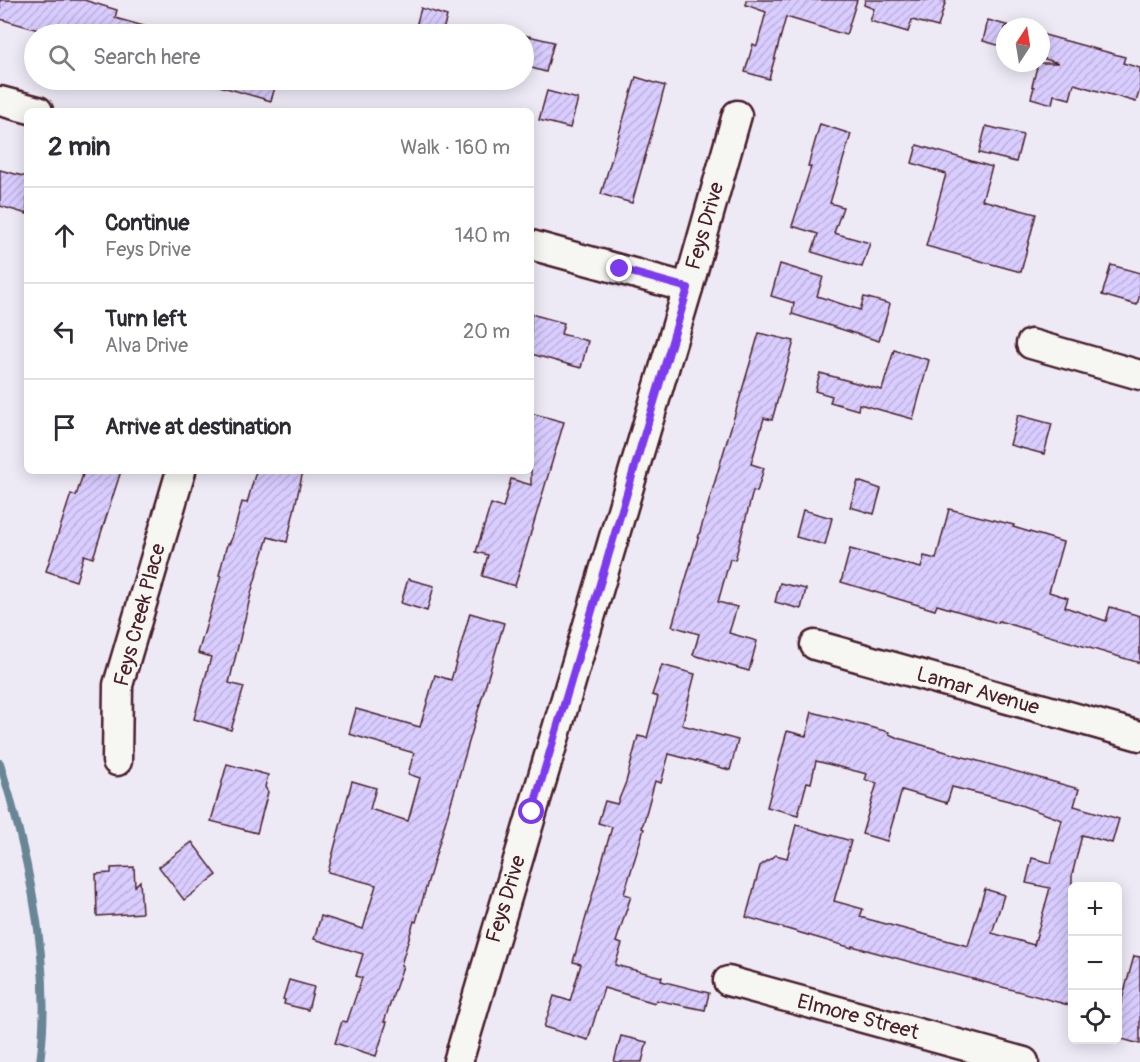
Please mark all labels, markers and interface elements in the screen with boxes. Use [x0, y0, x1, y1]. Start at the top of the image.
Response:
north arrow [996, 18, 1050, 72]
search box [24, 24, 534, 90]
icon: search [45, 41, 78, 74]
text: Search here [93, 43, 200, 71]
text: 2 min [48, 131, 110, 163]
text: Walk · 160 m [400, 135, 510, 160]
street label: Feys Drive [680, 178, 731, 273]
text: Continue [105, 209, 189, 237]
icon: ahead [48, 219, 81, 252]
text: 140 m [455, 223, 510, 248]
text: Feys Drive [105, 237, 191, 262]
route end [606, 255, 632, 281]
text: Turn left [105, 305, 187, 333]
icon: left [48, 315, 81, 348]
text: 20 m [463, 319, 510, 344]
text: Alva Drive [105, 333, 188, 358]
icon: arrive [48, 411, 81, 444]
text: Arrive at destination [105, 413, 291, 441]
street label: Feys Creek Place [108, 540, 172, 689]
street label: Lamar Avenue [913, 661, 1043, 722]
route start [518, 798, 544, 824]
street label: Feys Drive [480, 851, 532, 946]
map controls [1068, 882, 1122, 1044]
button: + [1068, 882, 1122, 936]
button: − [1068, 936, 1122, 990]
street label: Elmore Street [794, 988, 922, 1046]
button: locate [1068, 990, 1122, 1044]

